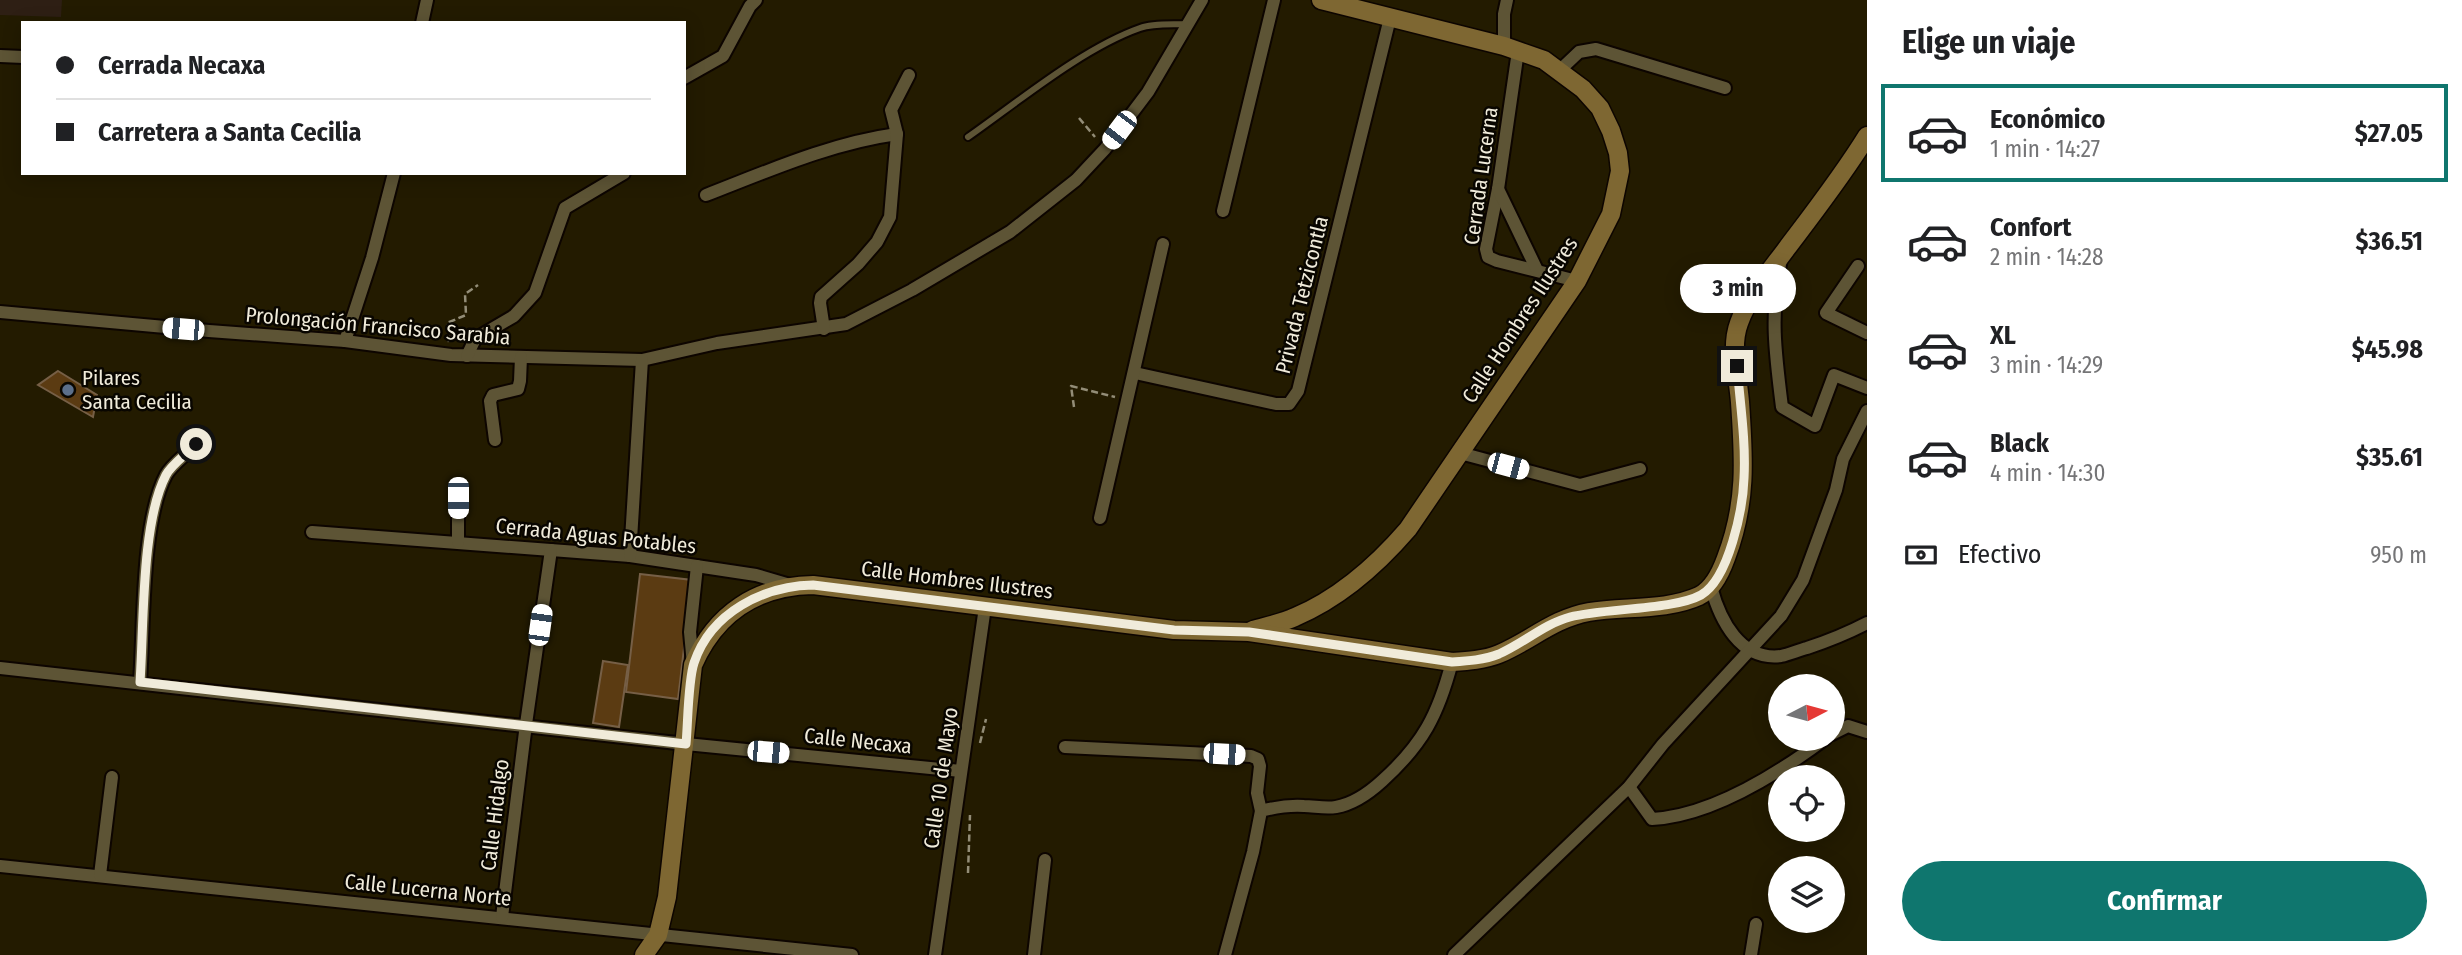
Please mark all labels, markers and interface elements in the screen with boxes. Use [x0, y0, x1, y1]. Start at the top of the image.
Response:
text: Elige un viaje [1902, 23, 2075, 61]
text: Cerrada Necaxa [98, 50, 265, 81]
icon: car [1906, 102, 1969, 165]
text: Económico [1990, 104, 2105, 135]
street label: Cerrada Lucerna [1458, 105, 1504, 247]
car [1098, 107, 1141, 153]
text: Carretera a Santa Cecilia [98, 117, 361, 148]
text: $27.05 [2355, 118, 2423, 149]
text: 1 min · 14:27 [1990, 135, 2100, 163]
icon: car [1906, 210, 1969, 273]
text: Confort [1990, 212, 2071, 243]
street label: Privada Tetzicontla [1270, 214, 1334, 376]
text: $36.51 [2356, 226, 2423, 257]
street label: Calle Hombres Ilustres [1457, 232, 1583, 408]
text: 2 min · 14:28 [1990, 243, 2103, 271]
callout: 3 min [1679, 264, 1795, 314]
text: 3 min [1712, 274, 1764, 302]
street label: Prolongación Francisco Sarabia [245, 301, 511, 351]
car [162, 317, 205, 341]
icon: car [1906, 318, 1969, 381]
text: XL [1990, 320, 2016, 351]
text: $45.98 [2352, 334, 2423, 365]
route end [1721, 350, 1753, 382]
text: 3 min · 14:29 [1990, 351, 2103, 379]
place label: Pilares Santa Cecilia [82, 365, 192, 415]
marker: Pilares Santa Cecilia [60, 382, 76, 398]
icon: car [1906, 426, 1969, 489]
route start [180, 428, 212, 460]
text: Black [1990, 428, 2049, 459]
text: $35.61 [2356, 442, 2423, 473]
car [1485, 450, 1532, 482]
text: 4 min · 14:30 [1990, 459, 2105, 487]
car [448, 477, 469, 519]
street label: Cerrada Aguas Potables [494, 513, 698, 559]
icon: cash [1902, 536, 1940, 574]
text: Efectivo [1958, 539, 2042, 570]
text: 950 m [2370, 541, 2427, 569]
street label: Calle Hombres Ilustres [860, 555, 1054, 605]
car [527, 603, 554, 647]
north arrow [1768, 674, 1844, 751]
map controls [1768, 674, 1845, 933]
street label: Calle 10 de Mayo [918, 706, 964, 850]
street label: Calle Necaxa [803, 722, 913, 760]
car [747, 740, 790, 764]
car [1203, 742, 1246, 766]
street label: Calle Hidalgo [475, 758, 515, 872]
button: locate [1768, 765, 1845, 842]
button: layers [1768, 856, 1845, 933]
button: Confirmar [1902, 861, 2427, 941]
street label: Calle Lucerna Norte [343, 868, 513, 912]

